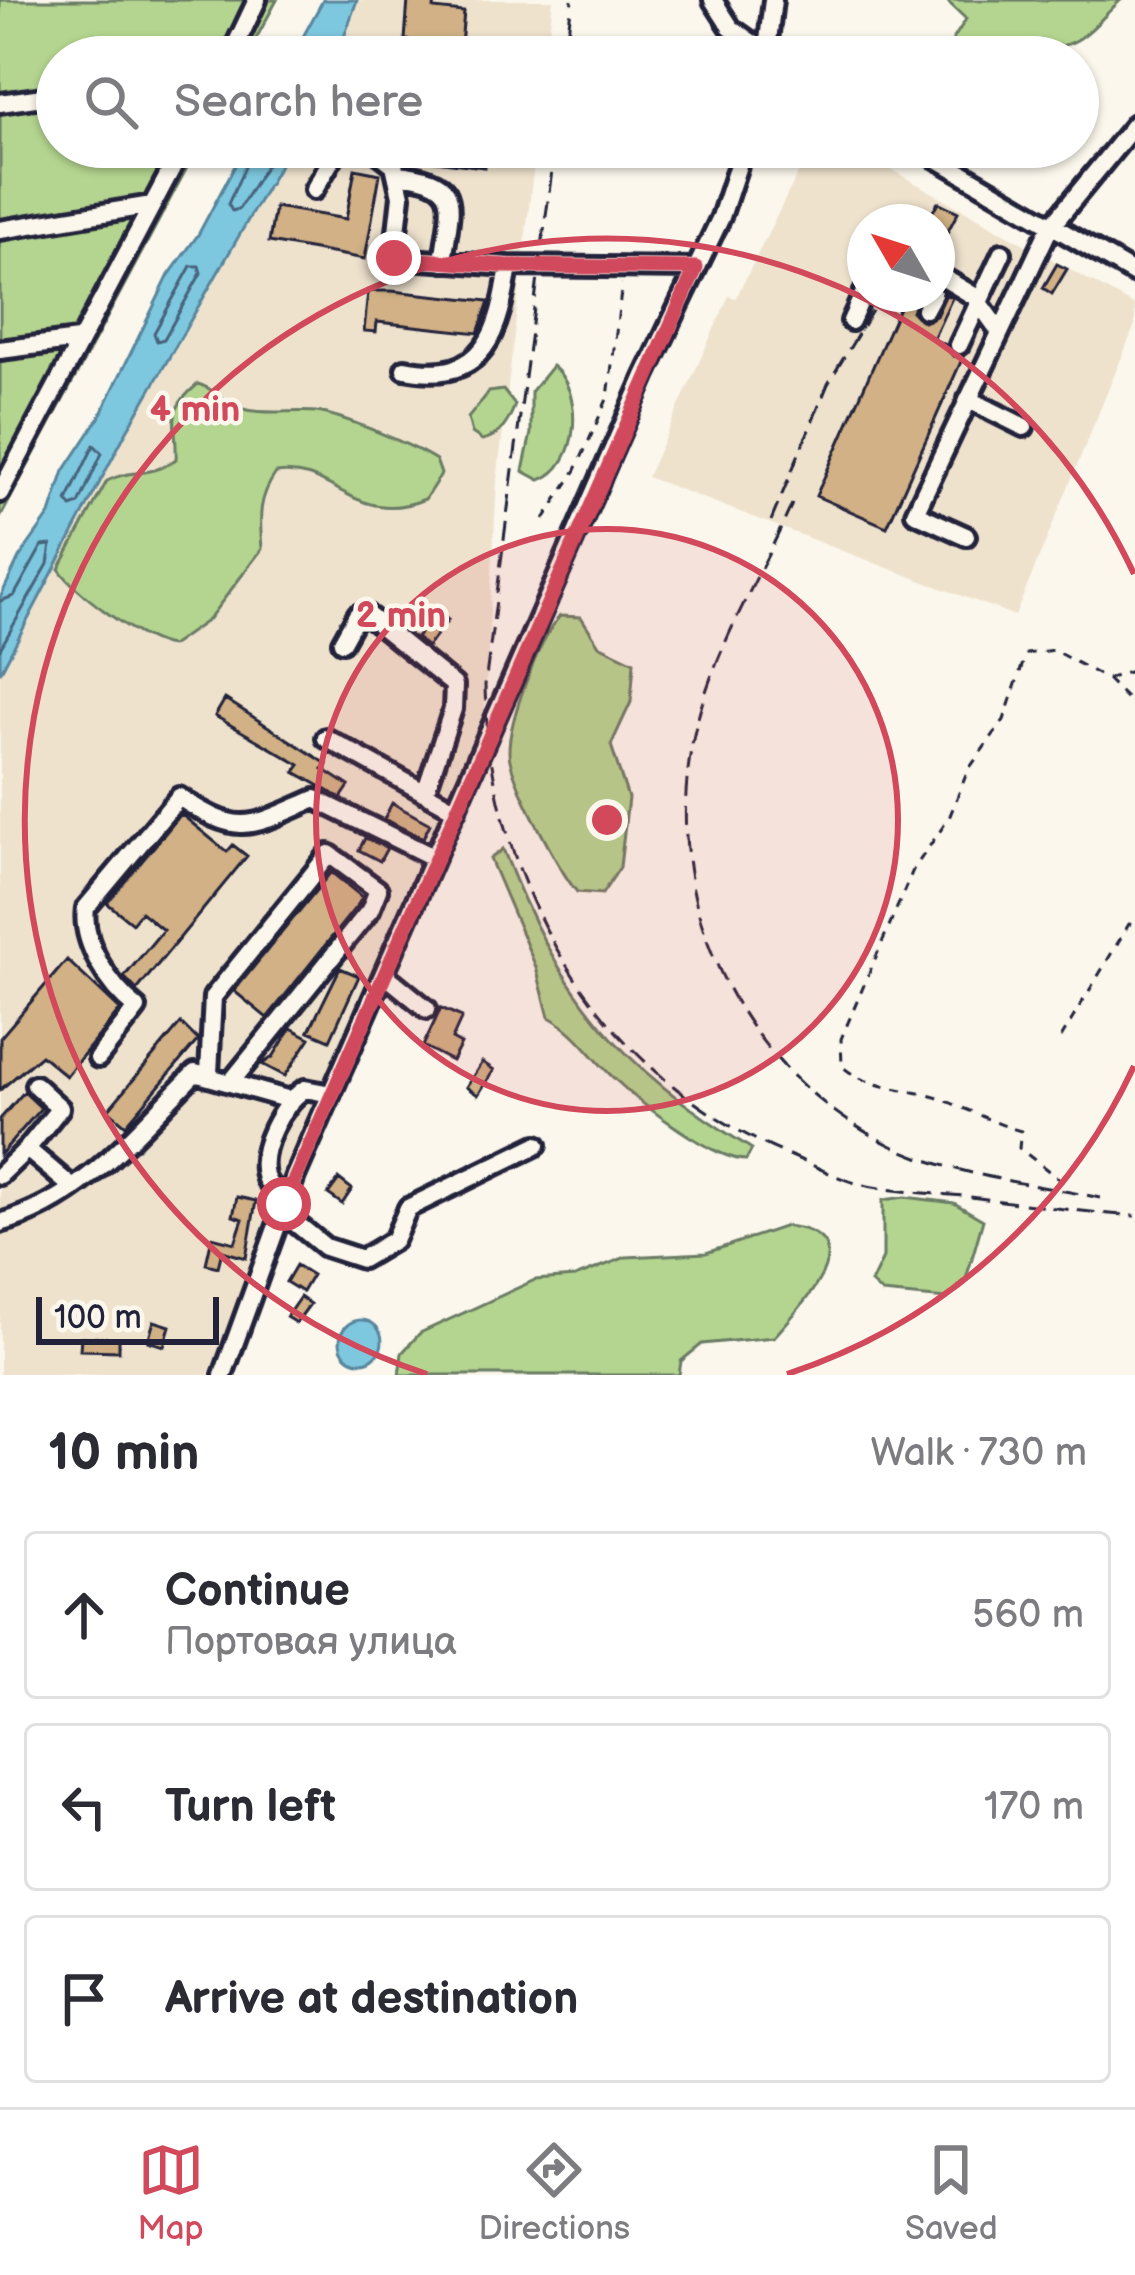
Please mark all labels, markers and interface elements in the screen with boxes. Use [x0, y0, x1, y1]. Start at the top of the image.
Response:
search box [36, 36, 1099, 168]
icon: search [78, 69, 144, 135]
text: Search here [174, 75, 423, 130]
north arrow [847, 204, 955, 312]
route end [367, 231, 421, 285]
text: 4 min [150, 389, 240, 432]
text: 2 min [356, 595, 446, 638]
centre of rings [586, 799, 628, 841]
route start [257, 1177, 311, 1231]
scale bar [36, 1291, 219, 1344]
text: 100 m [54, 1298, 142, 1338]
text: 10 min [48, 1423, 199, 1484]
text: Walk · 730 m [871, 1430, 1087, 1477]
text: Continue [165, 1564, 350, 1619]
icon: ahead [51, 1582, 117, 1648]
text: 560 m [972, 1592, 1084, 1639]
text: Портовая улица [165, 1619, 457, 1666]
icon: left [51, 1774, 117, 1840]
text: Turn left [165, 1780, 336, 1835]
text: 170 m [984, 1784, 1084, 1831]
icon: arrive [51, 1966, 117, 2032]
text: Arrive at destination [165, 1972, 578, 2027]
tab: Map [137, 2137, 204, 2249]
tab: Directions [478, 2137, 630, 2249]
tab: Saved [905, 2137, 998, 2249]

